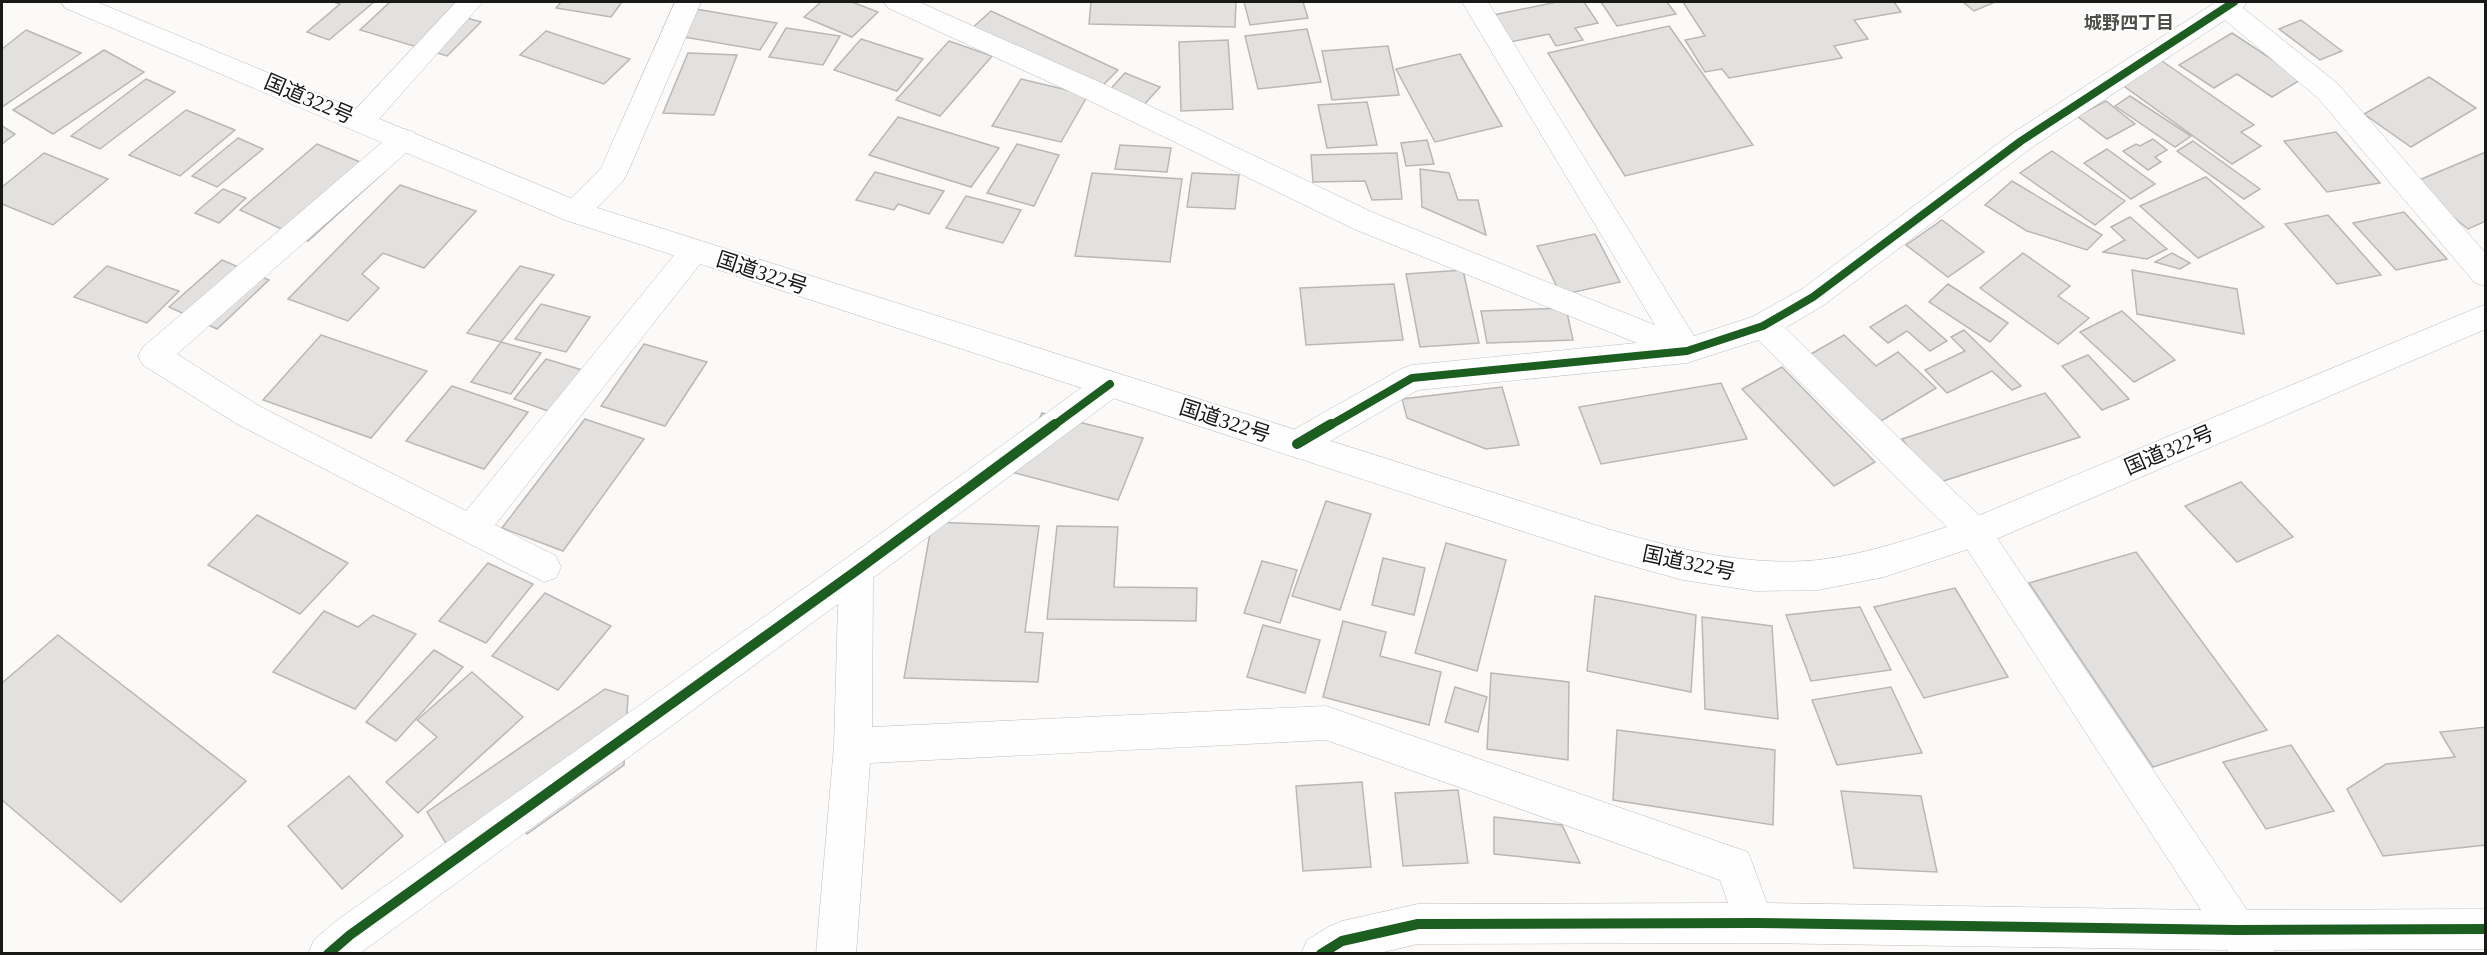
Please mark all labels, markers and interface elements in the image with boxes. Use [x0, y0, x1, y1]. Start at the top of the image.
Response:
district label: 城野四丁目 [2084, 13, 2174, 33]
street label: 国道322号 [261, 69, 357, 129]
street label: 国道322号 [713, 247, 811, 299]
street label: 国道322号 [1176, 395, 1274, 447]
street label: 国道322号 [2121, 420, 2217, 480]
street label: 国道322号 [1640, 541, 1738, 585]

